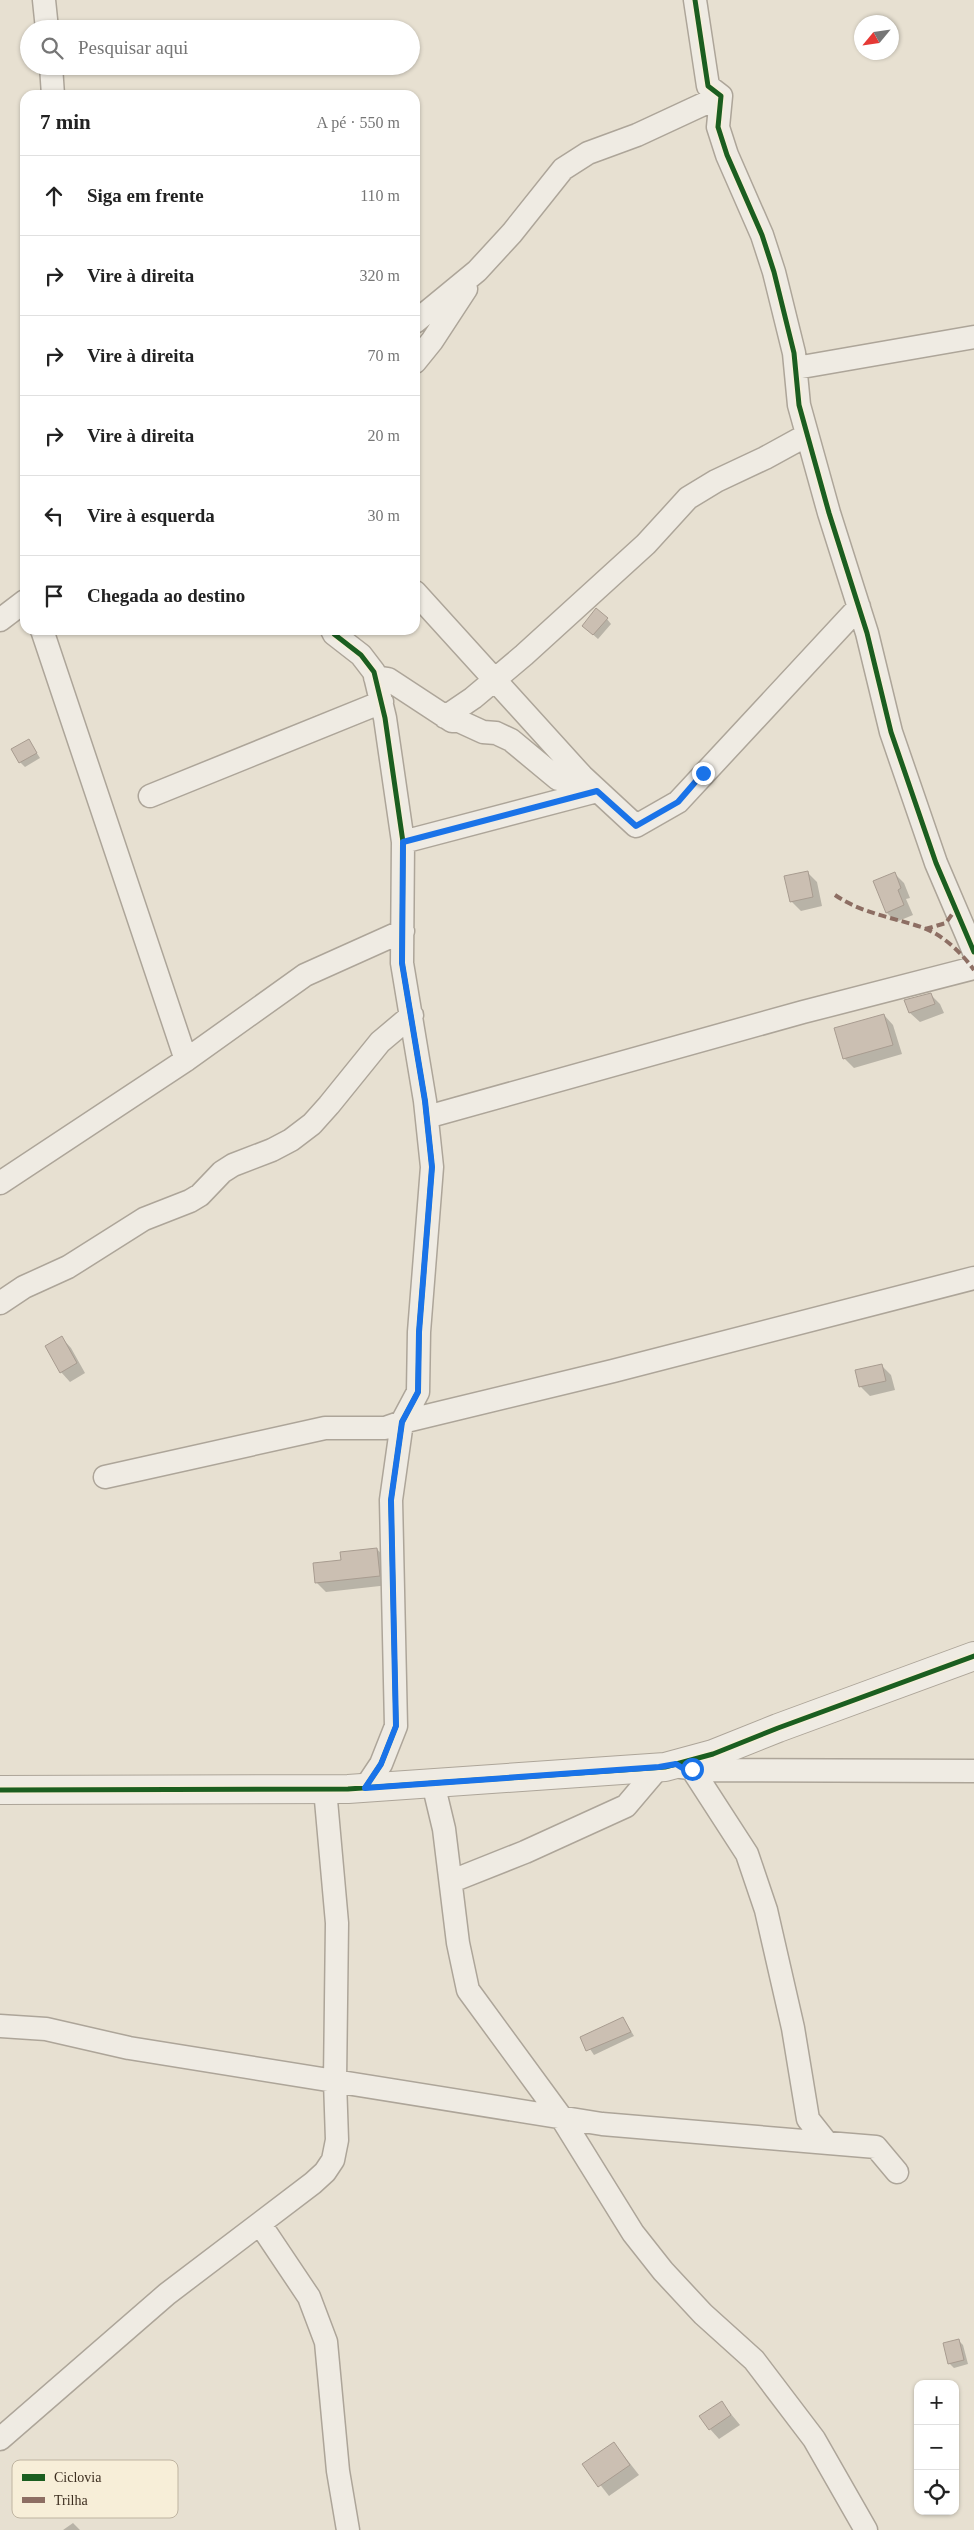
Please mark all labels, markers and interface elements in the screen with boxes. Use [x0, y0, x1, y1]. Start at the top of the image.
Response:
north arrow [854, 15, 899, 60]
search box [20, 20, 420, 75]
icon: search [38, 34, 66, 62]
text: Pesquisar aqui [78, 37, 188, 58]
text: 7 min [40, 110, 91, 134]
text: A pé · 550 m [316, 114, 400, 131]
icon: ahead [40, 182, 68, 210]
text: Siga em frente [87, 185, 204, 206]
text: 110 m [360, 187, 400, 204]
icon: right [40, 262, 68, 290]
text: Vire à direita [87, 265, 194, 286]
text: 320 m [360, 267, 400, 284]
icon: right [40, 342, 68, 370]
text: Vire à direita [87, 345, 194, 366]
text: 70 m [368, 347, 400, 364]
icon: right [40, 422, 68, 450]
text: Vire à direita [87, 425, 194, 446]
text: 20 m [368, 427, 400, 444]
icon: left [40, 502, 68, 530]
text: Vire à esquerda [87, 505, 215, 526]
text: 30 m [368, 507, 400, 524]
icon: arrive [40, 582, 68, 610]
text: Chegada ao destino [87, 585, 245, 606]
route end [692, 762, 715, 785]
route start [681, 1758, 704, 1781]
map controls [914, 2380, 959, 2515]
button: + [914, 2380, 959, 2425]
button: − [914, 2425, 959, 2470]
legend [12, 2460, 178, 2518]
text: Ciclovia [54, 2470, 102, 2485]
button: locate [914, 2470, 959, 2515]
text: Trilha [54, 2493, 89, 2508]

